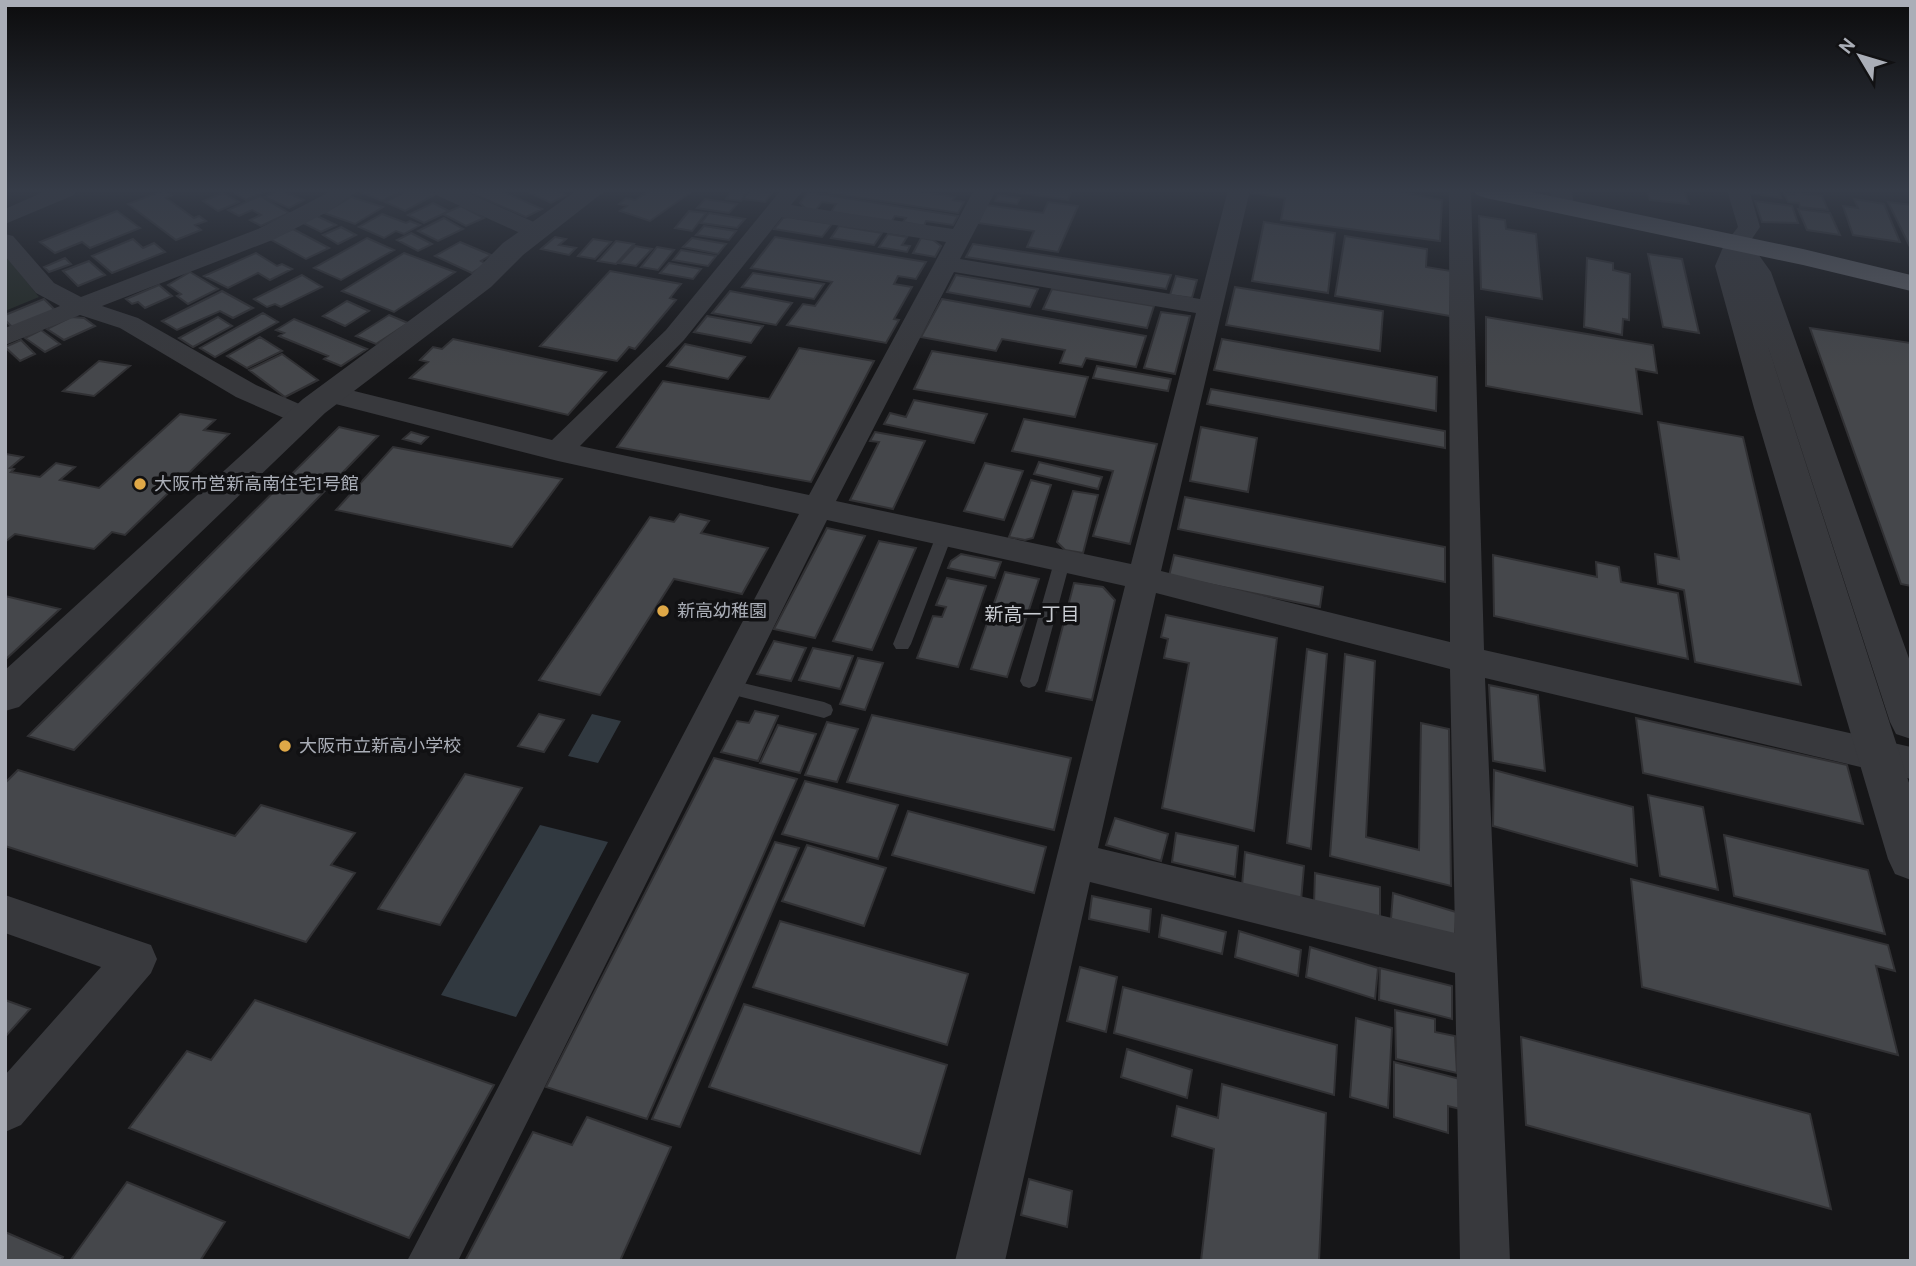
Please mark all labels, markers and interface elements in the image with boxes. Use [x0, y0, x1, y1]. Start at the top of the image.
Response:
north arrow [1825, 21, 1895, 91]
text: N [1835, 34, 1862, 60]
place label: 大阪市営新高南住宅1号館 [154, 474, 359, 497]
marker: 大阪市営新高南住宅1号館 [132, 476, 148, 492]
place label: 新高幼稚園 [677, 601, 767, 624]
marker: 新高幼稚園 [655, 603, 671, 619]
district label: 新高一丁目 [984, 604, 1080, 628]
place label: 大阪市立新高小学校 [299, 736, 461, 759]
marker: 大阪市立新高小学校 [277, 738, 293, 754]

